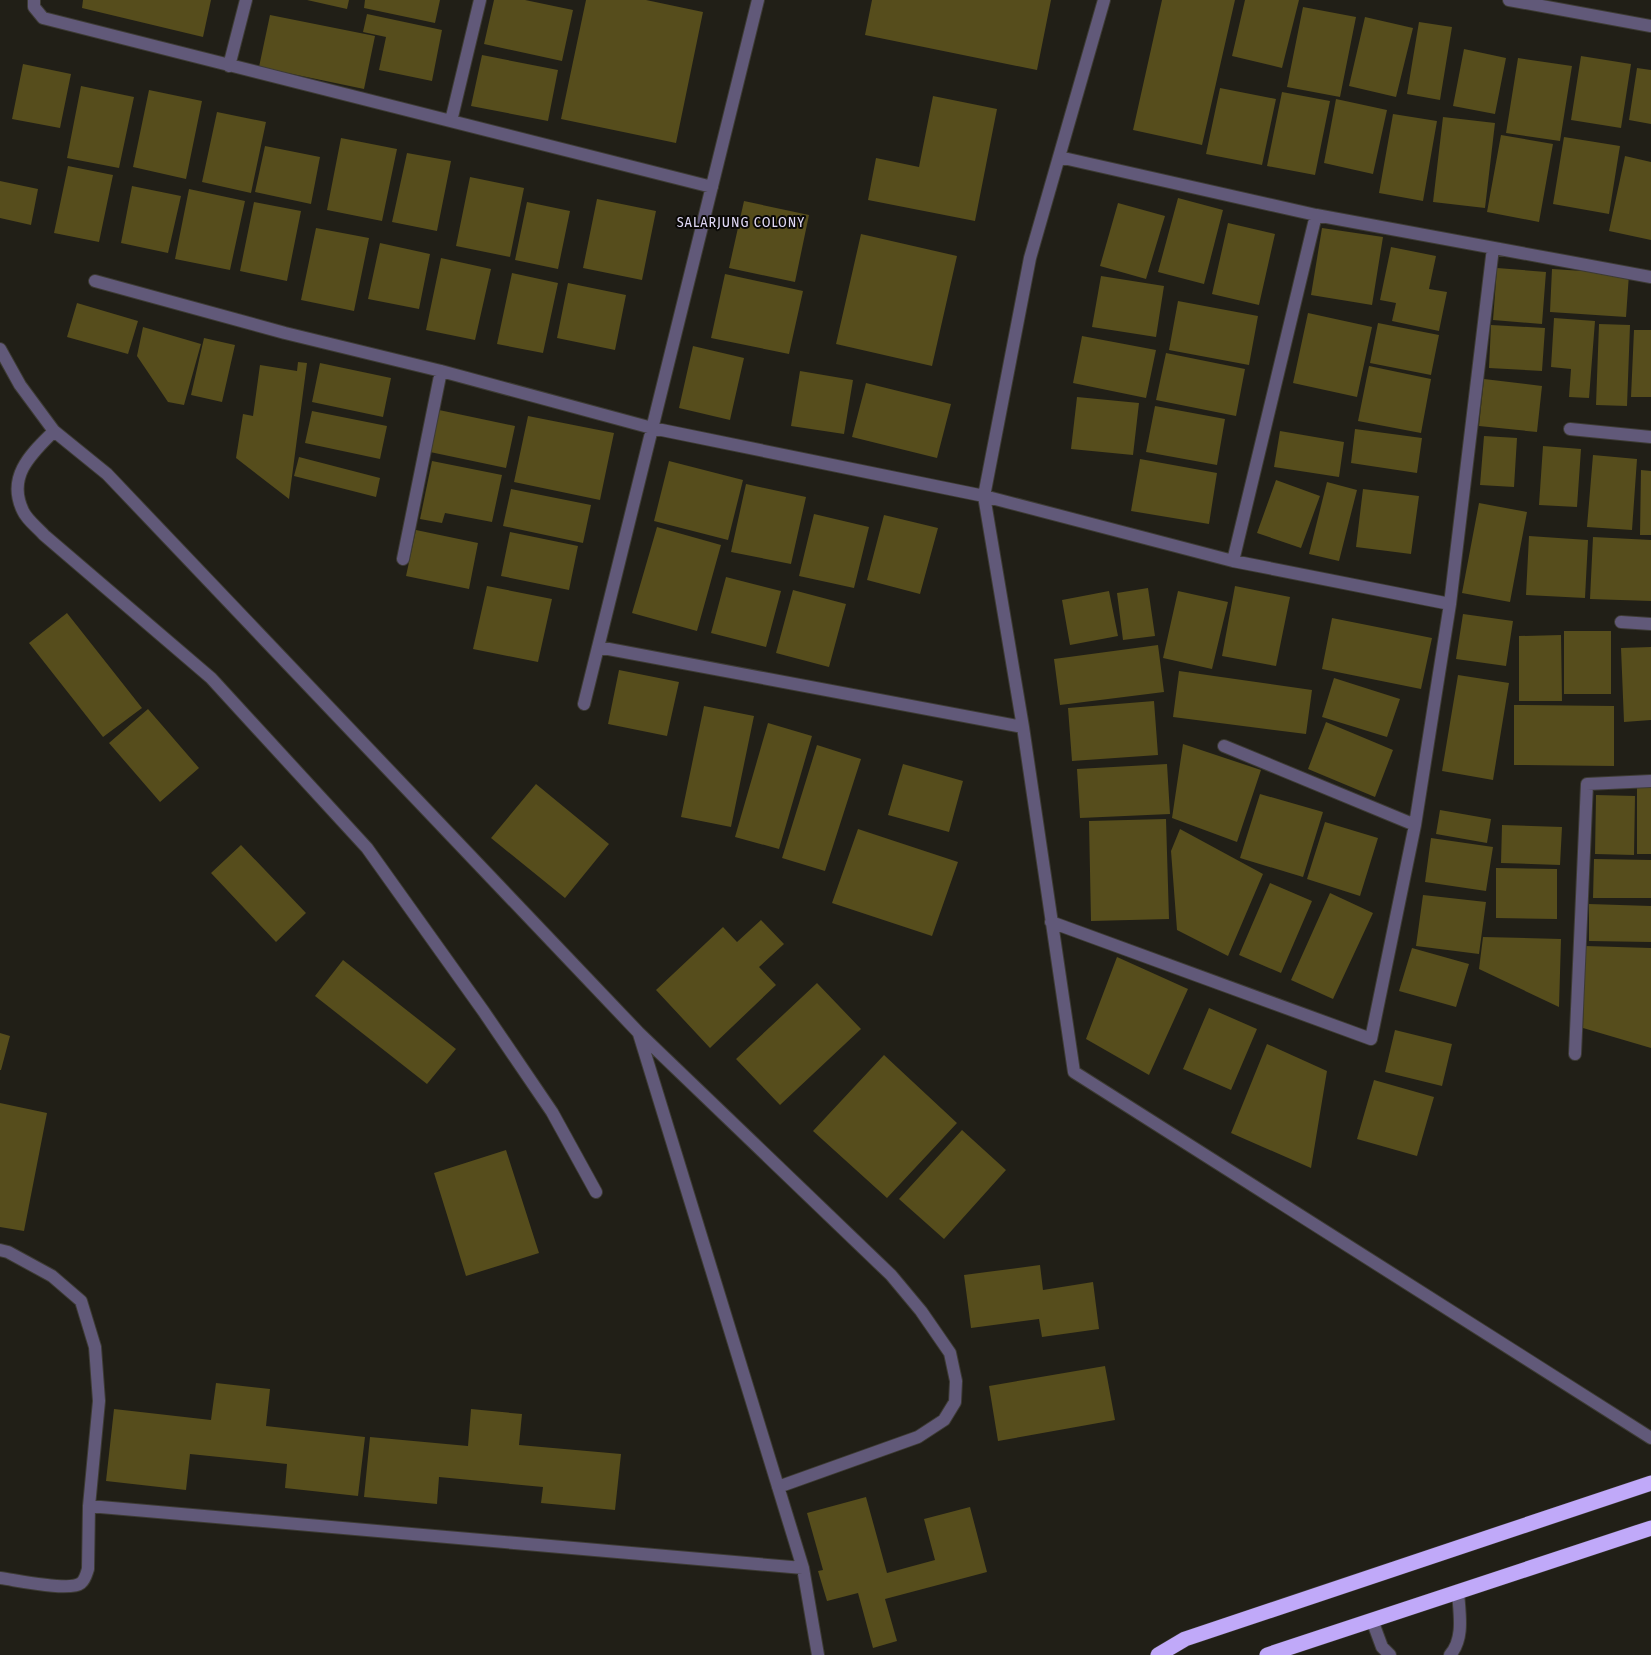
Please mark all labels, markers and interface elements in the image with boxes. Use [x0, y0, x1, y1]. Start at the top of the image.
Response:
district label: SALARJUNG COLONY [677, 214, 805, 231]

